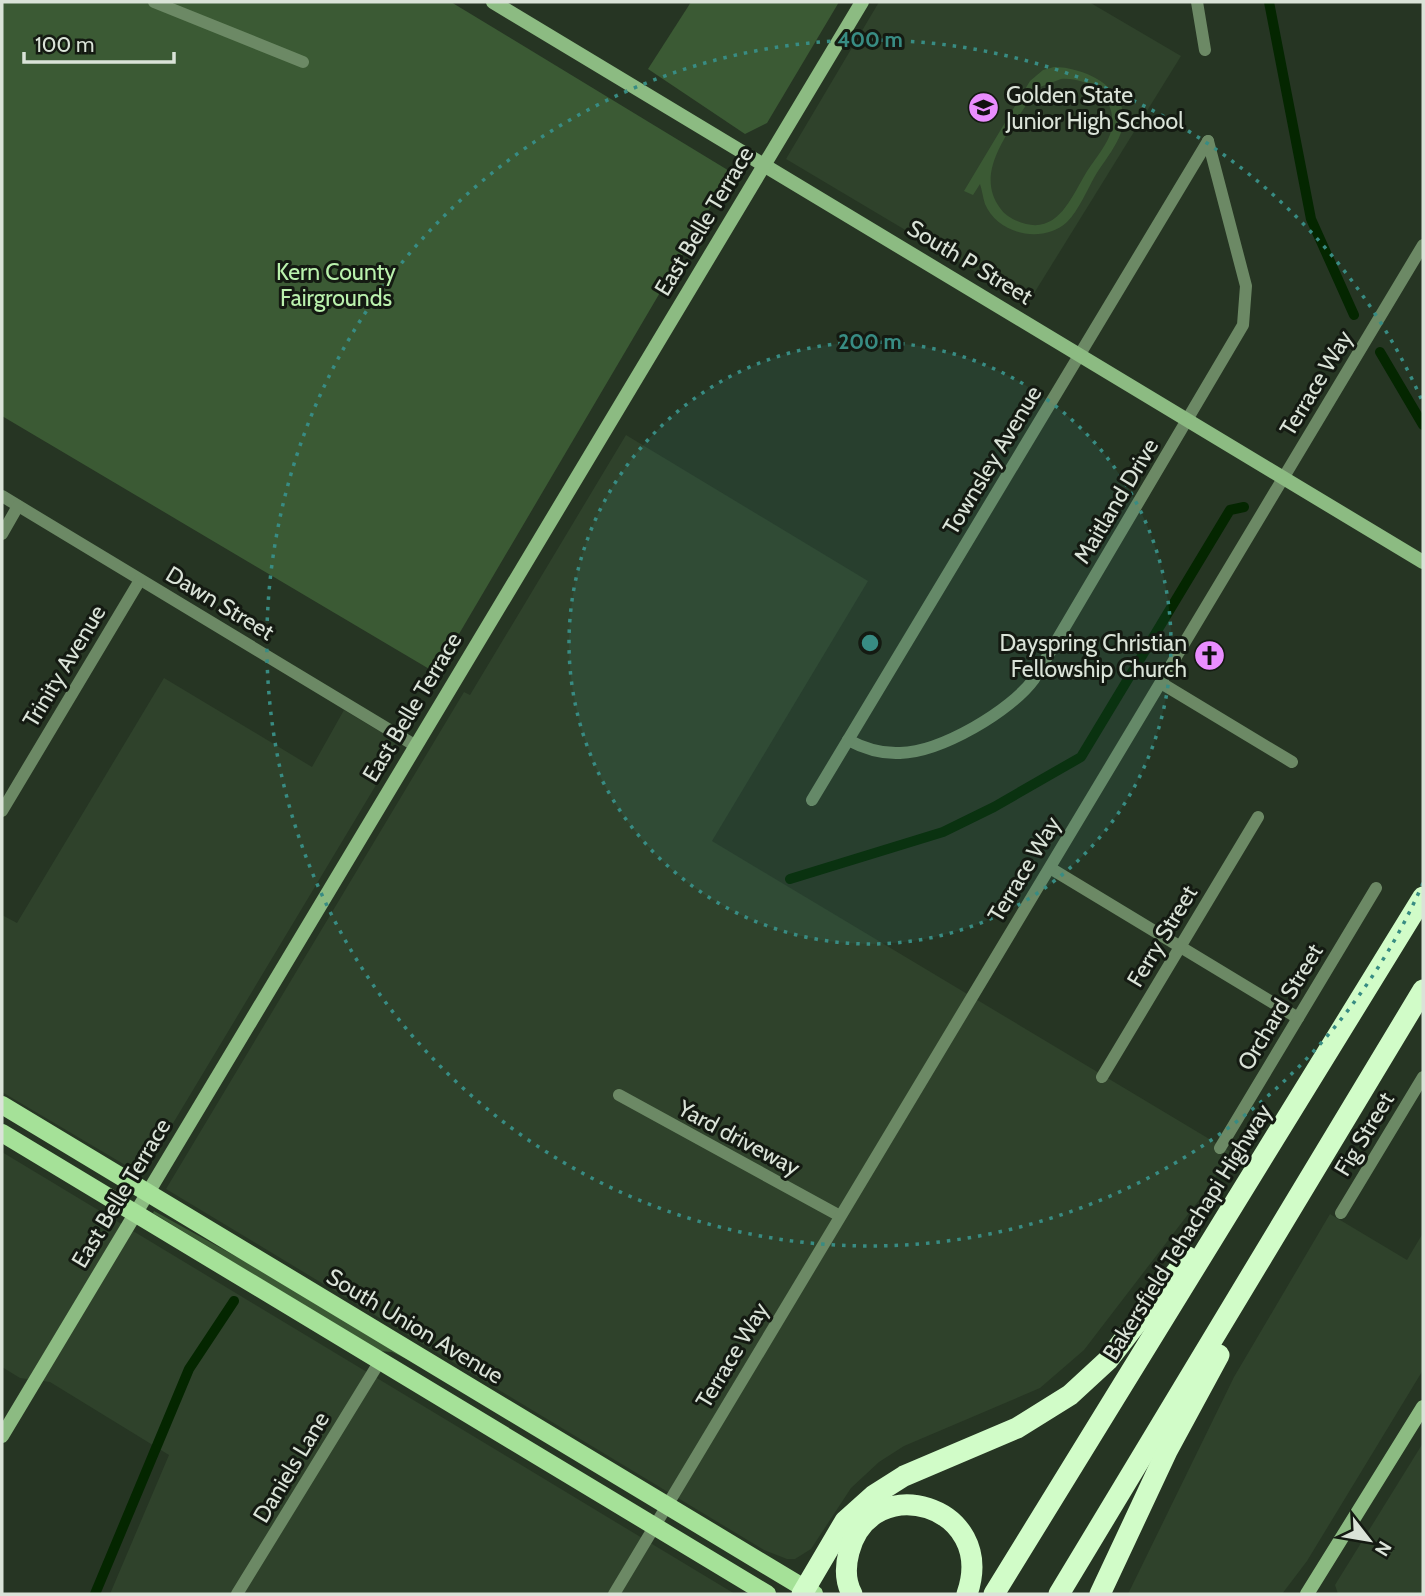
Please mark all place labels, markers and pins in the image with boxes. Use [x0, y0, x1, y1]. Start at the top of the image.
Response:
place label: Golden State Junior High School [1005, 81, 1184, 135]
school or university icon: Golden State Junior High School [966, 91, 1000, 125]
place label: Dayspring Christian Fellowship Church [1000, 629, 1187, 683]
centre of rings [858, 631, 882, 655]
church icon: Dayspring Christian Fellowship Church [1193, 639, 1227, 673]

